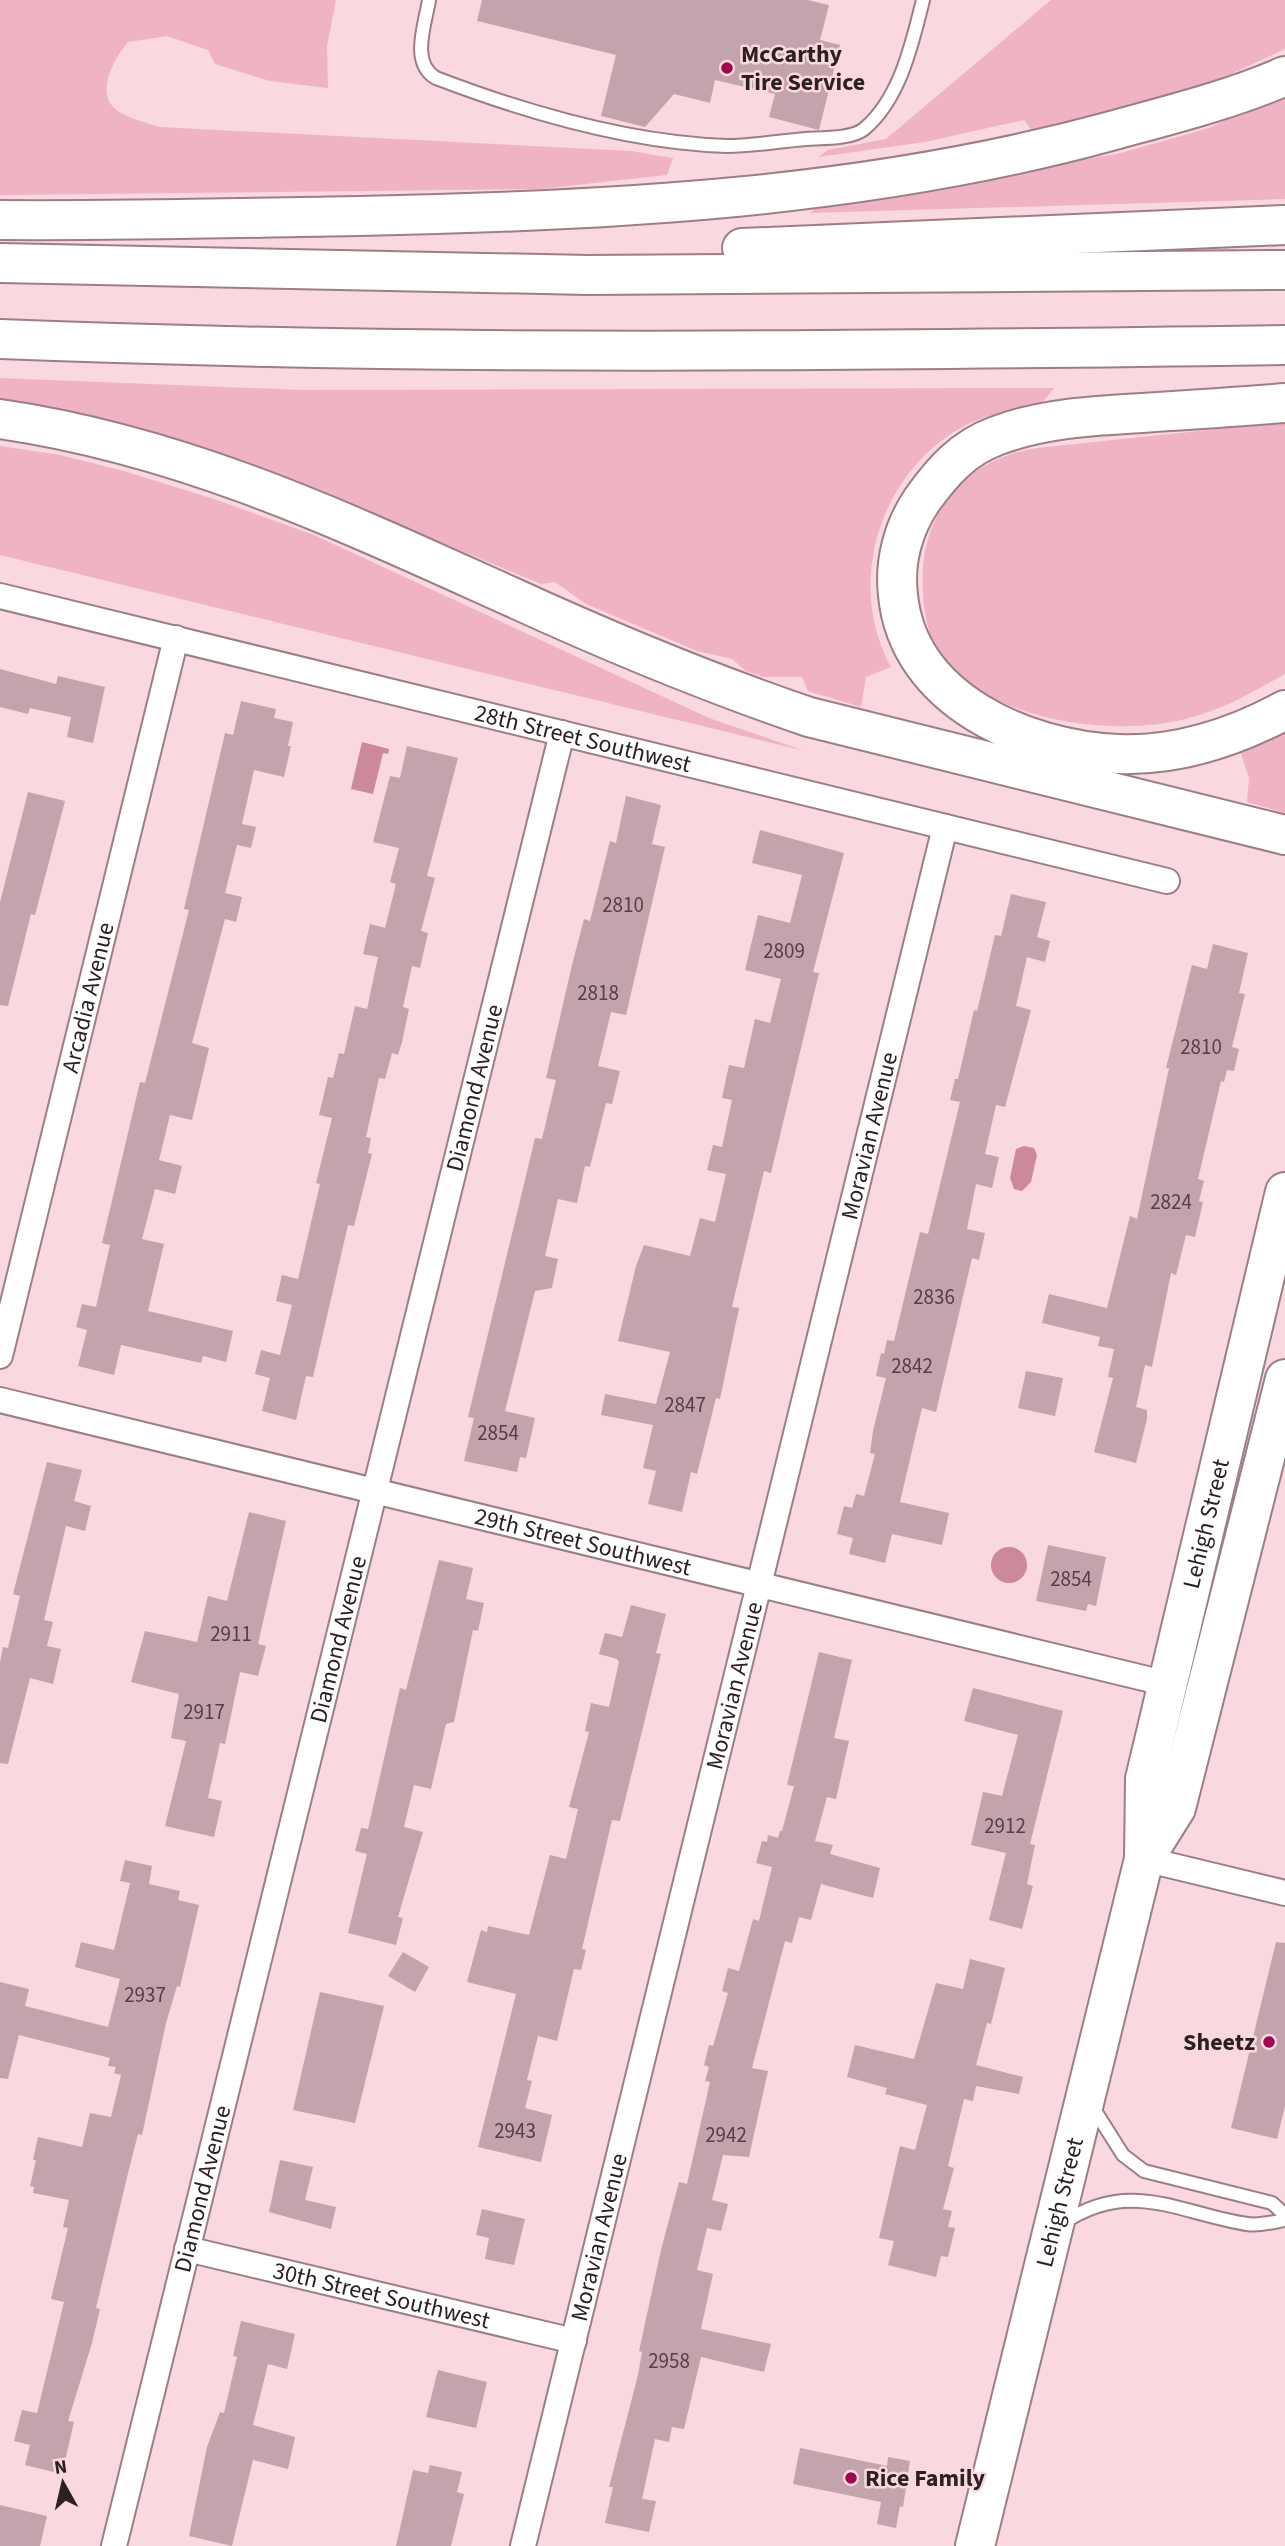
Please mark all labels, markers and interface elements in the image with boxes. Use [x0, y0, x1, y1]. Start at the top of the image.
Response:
place label: McCarthy Tire Service [741, 37, 865, 100]
marker: McCarthy Tire Service [719, 60, 735, 76]
street label: 28th Street Southwest [471, 696, 695, 782]
house number: 2810 [602, 890, 644, 920]
street label: Arcadia Avenue [53, 919, 124, 1077]
house number: 2809 [763, 936, 805, 966]
house number: 2818 [577, 978, 619, 1008]
street label: Diamond Avenue [437, 1001, 512, 1175]
house number: 2810 [1180, 1032, 1222, 1062]
street label: Moravian Avenue [832, 1049, 907, 1223]
house number: 2824 [1150, 1187, 1192, 1217]
house number: 2836 [913, 1282, 955, 1312]
house number: 2842 [891, 1351, 933, 1381]
house number: 2847 [664, 1390, 706, 1420]
house number: 2854 [477, 1418, 519, 1448]
street label: Lehigh Street [1174, 1455, 1239, 1592]
street label: 29th Street Southwest [471, 1499, 695, 1585]
street label: Diamond Avenue [301, 1552, 376, 1727]
house number: 2854 [1050, 1564, 1092, 1594]
street label: Moravian Avenue [697, 1598, 772, 1773]
house number: 2911 [210, 1619, 252, 1649]
house number: 2917 [183, 1697, 225, 1727]
house number: 2912 [984, 1811, 1026, 1841]
house number: 2937 [124, 1980, 166, 2010]
place label: Sheetz [1183, 2025, 1255, 2060]
marker: Sheetz [1261, 2034, 1277, 2050]
street label: Diamond Avenue [165, 2102, 240, 2276]
house number: 2943 [494, 2116, 536, 2146]
house number: 2942 [705, 2120, 747, 2150]
street label: Lehigh Street [1027, 2134, 1093, 2271]
street label: Moravian Avenue [562, 2150, 637, 2325]
street label: 30th Street Southwest [270, 2253, 493, 2338]
house number: 2958 [648, 2346, 690, 2376]
north arrow [28, 2448, 98, 2518]
text: N [53, 2453, 69, 2482]
place label: Rice Family [865, 2461, 986, 2496]
marker: Rice Family [843, 2470, 859, 2486]

